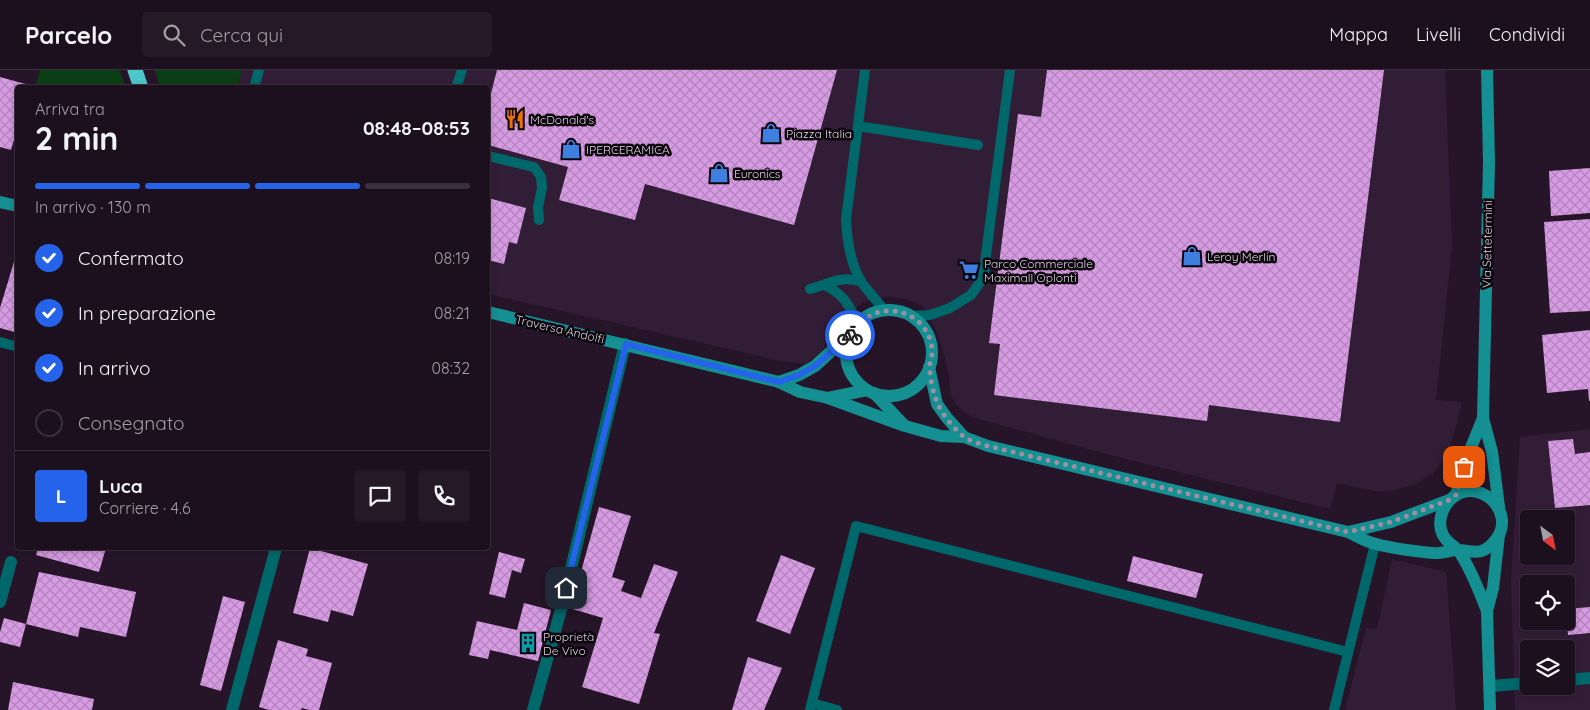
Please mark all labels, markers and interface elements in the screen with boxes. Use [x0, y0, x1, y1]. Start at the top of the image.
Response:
search box [142, 12, 492, 57]
text: Parcelo [25, 20, 112, 50]
icon: search [160, 21, 188, 49]
text: Cerca qui [200, 23, 283, 47]
text: Mappa [1329, 23, 1388, 46]
text: Livelli [1416, 23, 1461, 46]
text: Condividi [1489, 23, 1565, 46]
text: Arriva tra [35, 99, 105, 119]
restaurant icon: McDonald's [504, 108, 526, 130]
place label: McDonald's [530, 112, 595, 127]
text: 08:48–08:53 [363, 116, 470, 140]
text: 2 min [35, 118, 118, 158]
shop icon: Piazza Italia [760, 122, 782, 144]
place label: Piazza Italia [786, 126, 852, 141]
shop icon: IPERCERAMICA [560, 138, 582, 160]
place label: IPERCERAMICA [586, 142, 670, 157]
shop icon: Euronics [708, 162, 730, 184]
place label: Euronics [734, 166, 781, 181]
text: In arrivo · 130 m [35, 197, 151, 217]
street label: Via Settetermini [1479, 200, 1495, 288]
icon: check [35, 244, 63, 272]
shop icon: Leroy Merlin [1181, 245, 1203, 267]
text: Confermato [78, 246, 184, 270]
text: 08:19 [434, 248, 470, 268]
place label: Leroy Merlin [1207, 249, 1275, 264]
place label: Parco Commerciale Maximall Oplonti [984, 256, 1093, 285]
supermarket icon: Parco Commerciale Maximall Oplonti [958, 259, 980, 281]
icon: check [35, 299, 63, 327]
text: In preparazione [78, 301, 216, 325]
text: 08:21 [434, 303, 470, 323]
courier [825, 310, 875, 360]
street label: Traversa Andolfi [514, 311, 606, 347]
icon: bike [836, 321, 864, 349]
icon: check [35, 354, 63, 382]
text: In arrivo [78, 356, 151, 380]
text: 08:32 [432, 358, 470, 378]
text: Consegnato [78, 411, 185, 435]
pin [1443, 446, 1485, 488]
icon: bag [1450, 453, 1478, 481]
button: chat [354, 470, 406, 522]
button: phone [418, 470, 470, 522]
text: Luca [99, 474, 143, 498]
text: L [56, 484, 66, 508]
text: Corriere · 4.6 [99, 498, 191, 518]
north arrow [1520, 510, 1575, 565]
map controls [1520, 510, 1575, 695]
pin [545, 567, 587, 609]
icon: home [552, 574, 580, 602]
button: locate [1520, 575, 1575, 630]
place label: Proprietà De Vivo [543, 629, 594, 658]
building icon: Proprietà De Vivo [517, 632, 539, 654]
button: layers [1520, 640, 1575, 695]

